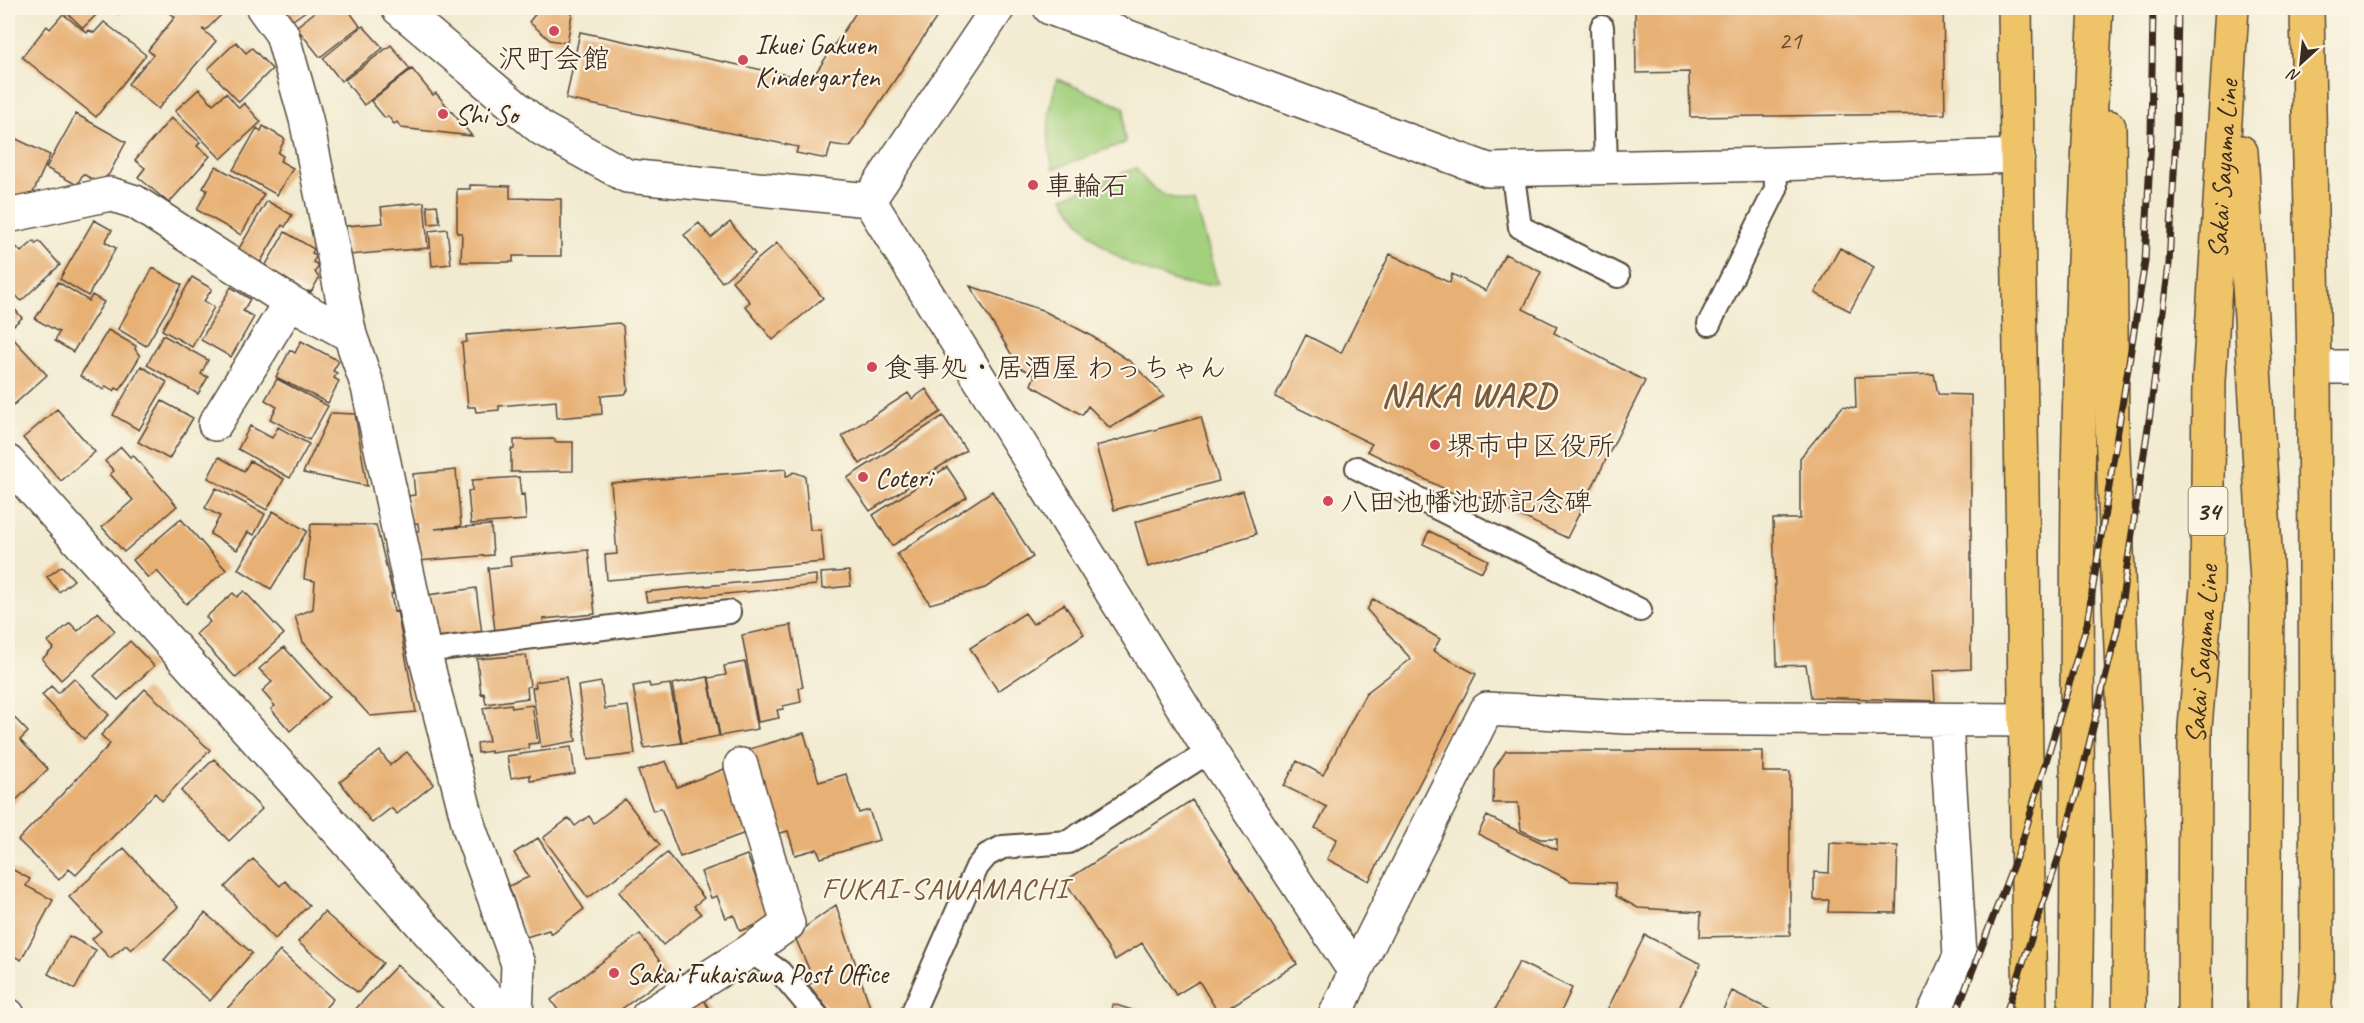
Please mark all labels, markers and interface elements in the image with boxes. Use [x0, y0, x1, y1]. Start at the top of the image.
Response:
marker: 沢町会館 [547, 24, 561, 38]
house number: 21 [1778, 24, 1803, 57]
place label: Ikuei Gakuen Kindergarten [755, 27, 881, 94]
north arrow [2271, 33, 2331, 93]
place label: 沢町会館 [498, 41, 610, 76]
marker: Ikuei Gakuen Kindergarten [736, 53, 750, 67]
text: N [2283, 63, 2304, 87]
street label: Sakai Sayama Line [2199, 77, 2245, 259]
place label: Shi So [455, 97, 521, 132]
marker: Shi So [436, 107, 450, 121]
place label: 車輪石 [1045, 168, 1129, 203]
marker: 車輪石 [1026, 178, 1040, 192]
place label: 食事処・居酒屋 わっちゃん [884, 350, 1227, 385]
marker: 食事処・居酒屋 わっちゃん [865, 360, 879, 374]
district label: NAKA WARD [1382, 373, 1559, 416]
place label: 堺市中区役所 [1447, 428, 1615, 463]
marker: 堺市中区役所 [1428, 438, 1442, 452]
place label: Coteri [875, 460, 936, 495]
marker: Coteri [856, 470, 870, 484]
place label: 八田池幡池跡記念碑 [1340, 484, 1592, 519]
road number: 34 [2188, 487, 2228, 535]
marker: 八田池幡池跡記念碑 [1321, 494, 1335, 508]
street label: Sakai Sayama Line [2177, 563, 2225, 743]
district label: FUKAI-SAWAMACHI [821, 869, 1074, 907]
place label: Sakai Fukaisawa Post Office [626, 956, 890, 991]
marker: Sakai Fukaisawa Post Office [607, 966, 621, 980]

